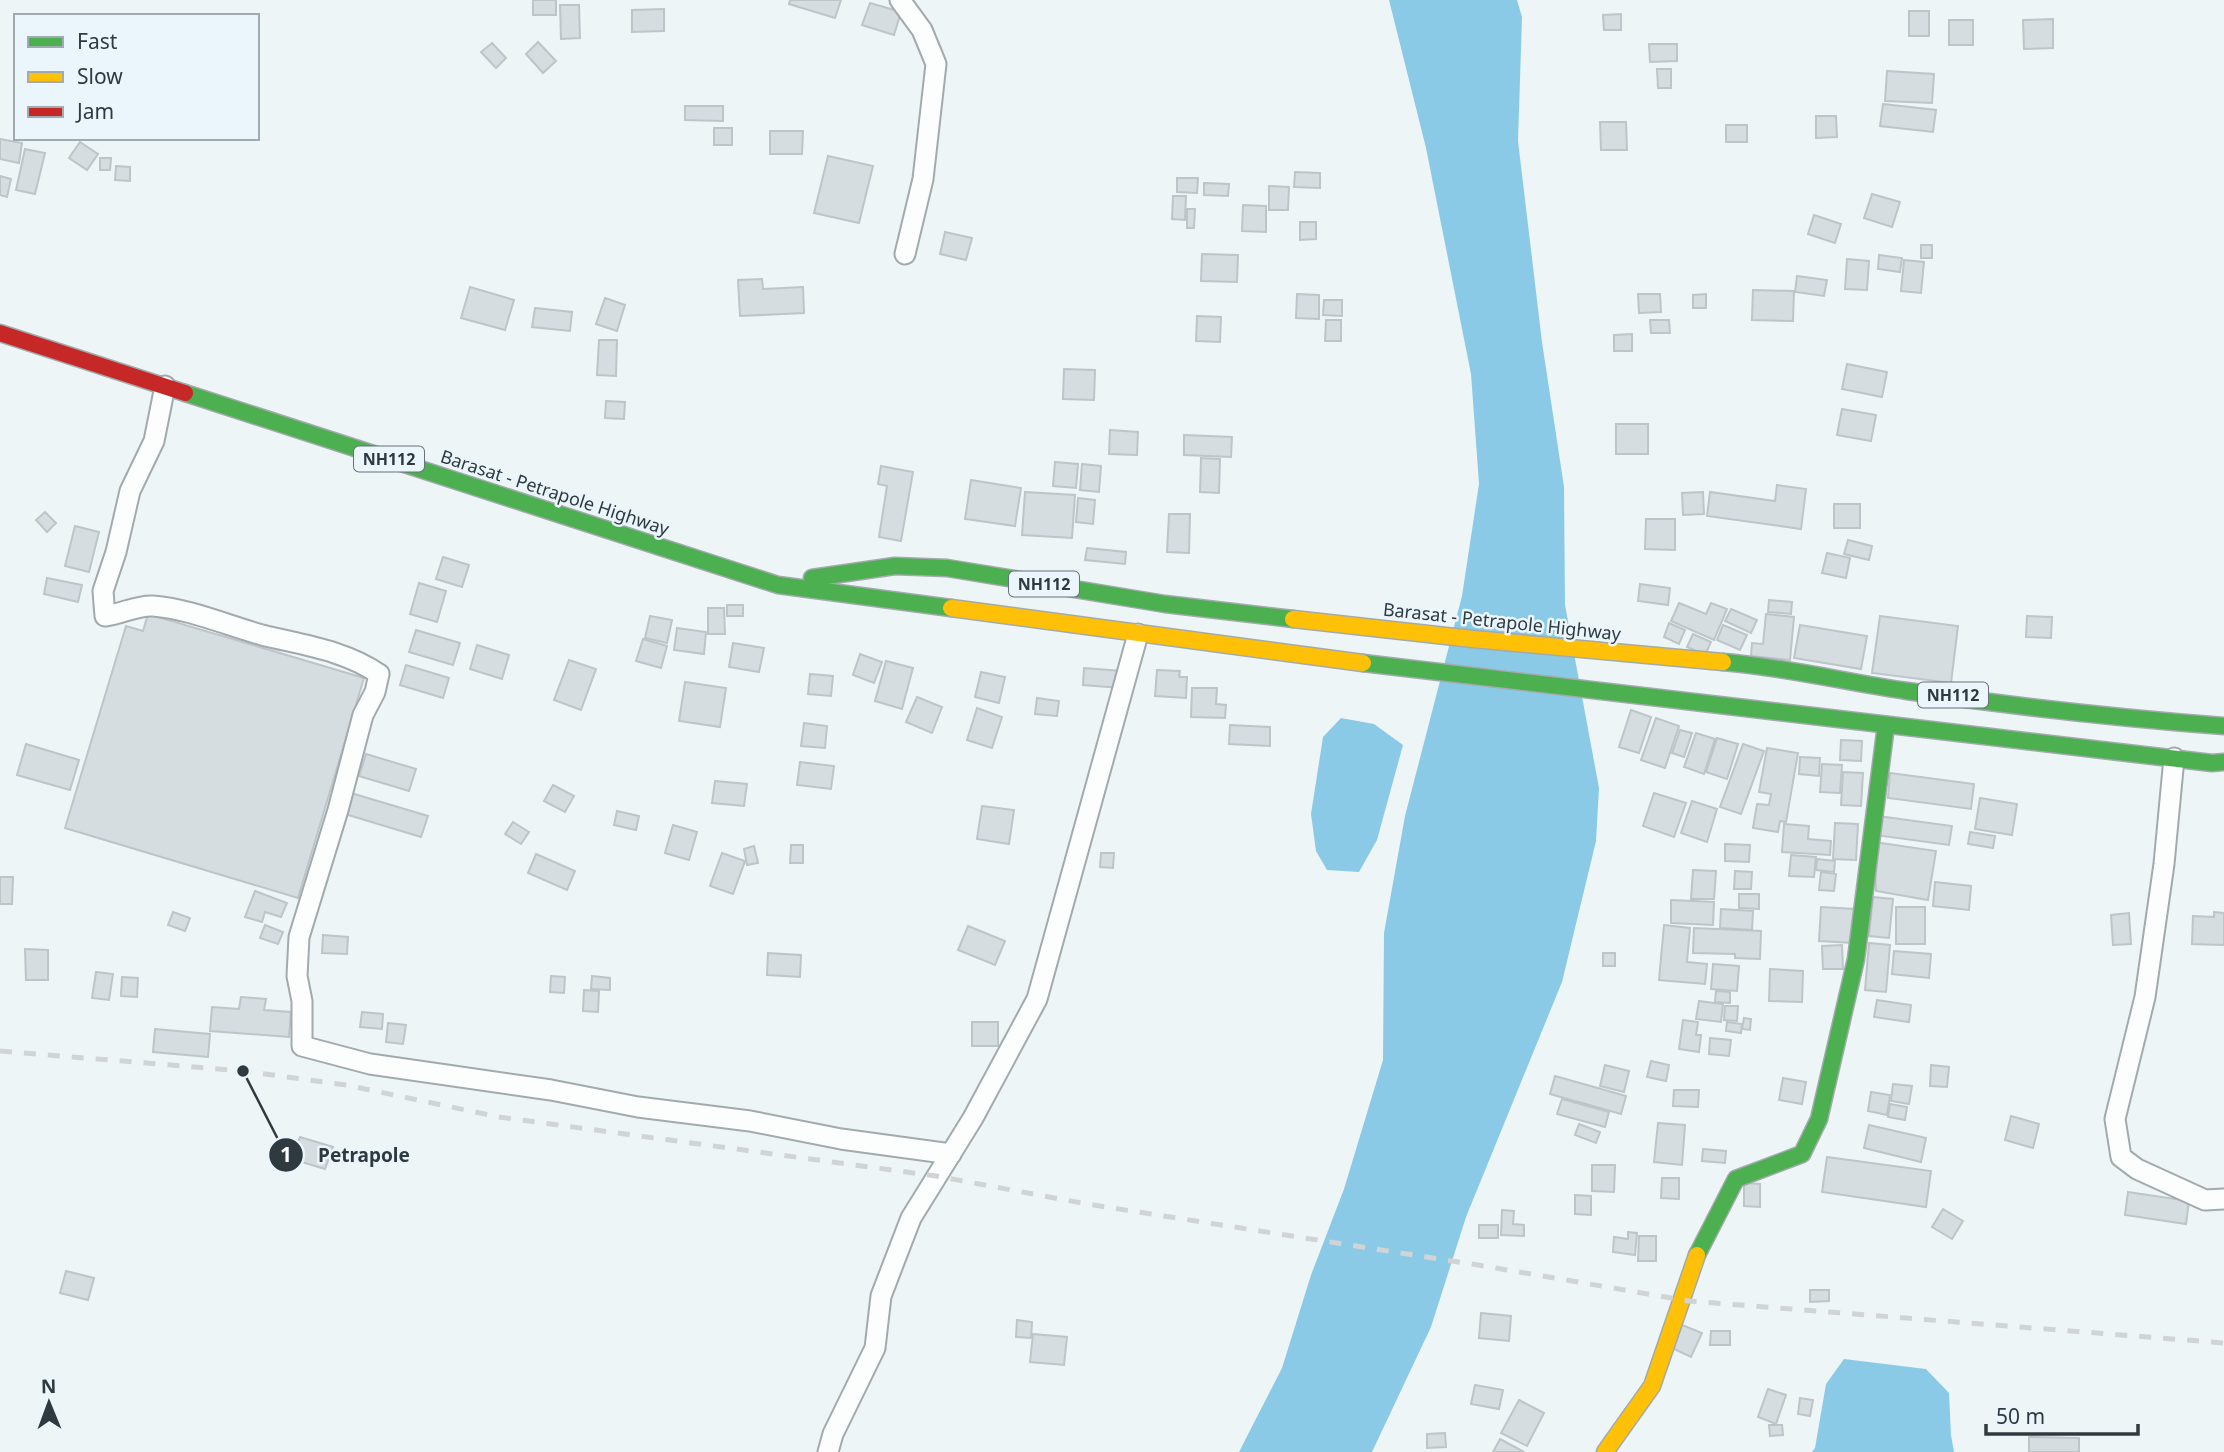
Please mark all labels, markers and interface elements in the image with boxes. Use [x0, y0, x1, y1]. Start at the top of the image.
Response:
legend [14, 14, 259, 140]
text: Fast [77, 27, 118, 55]
text: Slow [77, 62, 123, 90]
text: Jam [75, 97, 114, 125]
street label: Barasat - Petrapole Highway [438, 444, 673, 541]
road number: NH112 [354, 446, 424, 472]
road number: NH112 [1009, 572, 1079, 596]
street label: Barasat - Petrapole Highway [1382, 597, 1623, 646]
road number: NH112 [1918, 682, 1988, 708]
callout: Petrapole [269, 1135, 424, 1175]
text: 1 [280, 1140, 292, 1168]
text: Petrapole [318, 1142, 410, 1168]
north arrow [14, 1368, 84, 1438]
text: N [41, 1373, 57, 1399]
scale bar [1986, 1392, 2138, 1436]
text: 50 m [1996, 1402, 2045, 1430]

